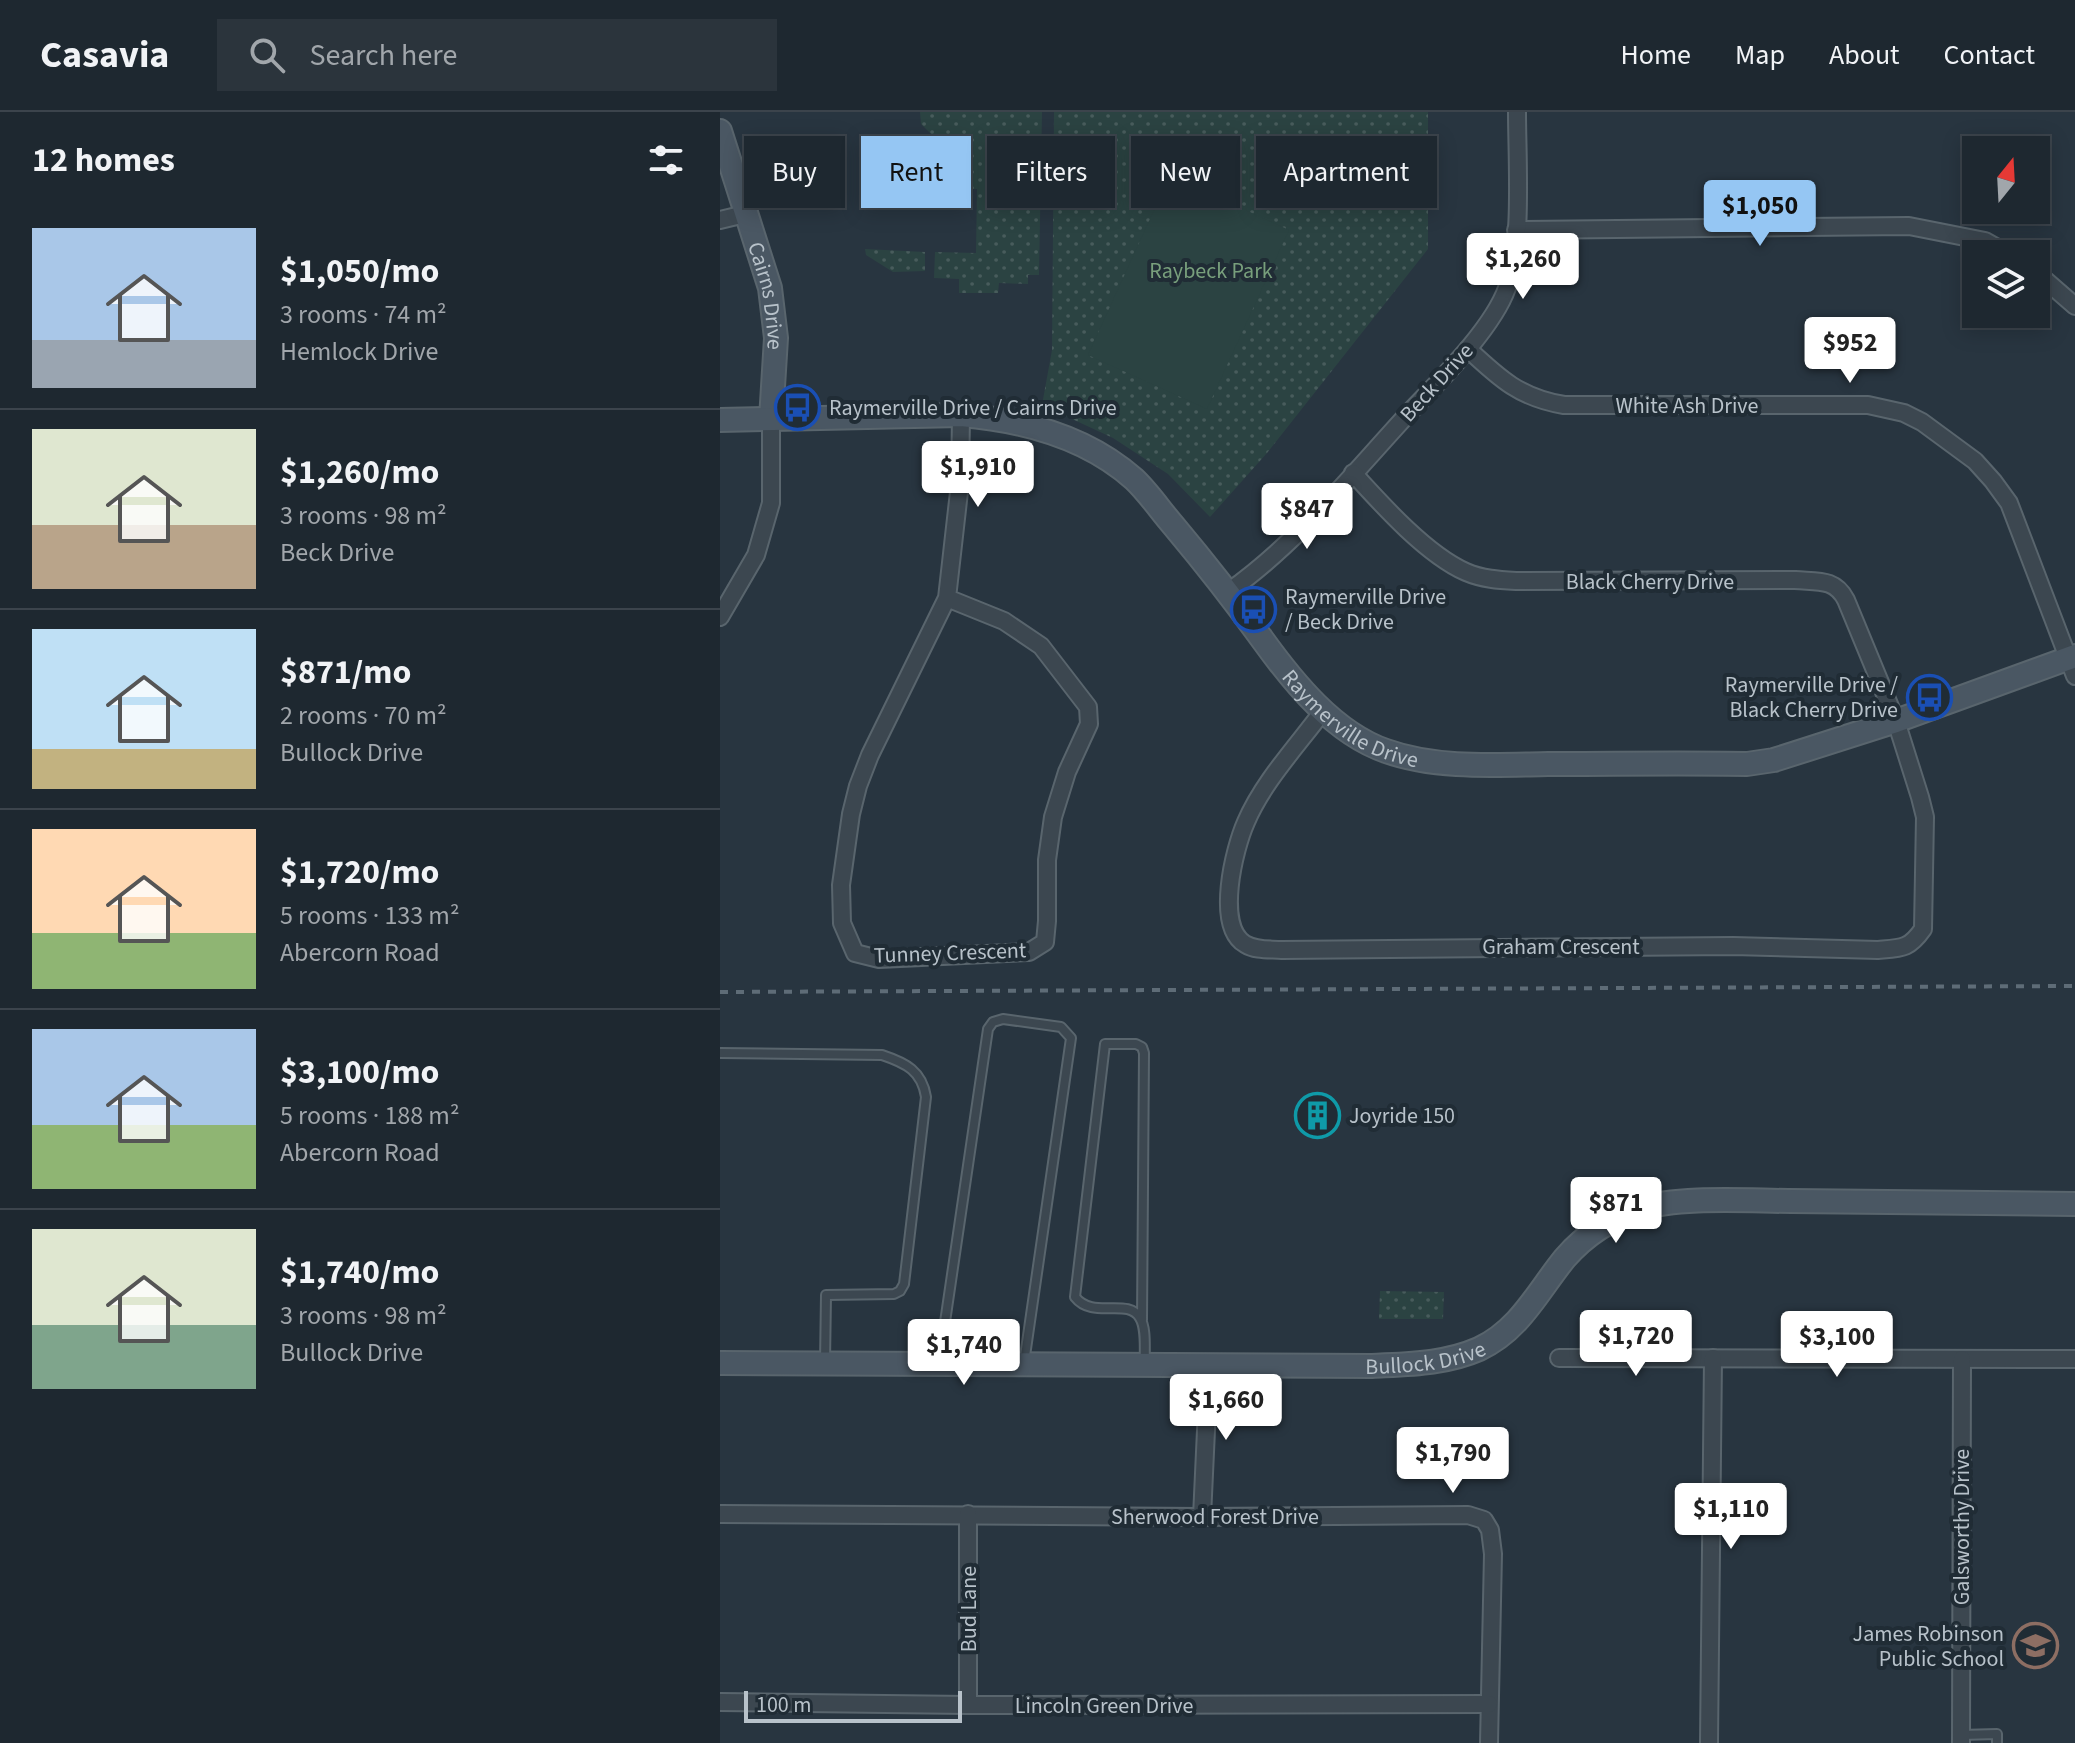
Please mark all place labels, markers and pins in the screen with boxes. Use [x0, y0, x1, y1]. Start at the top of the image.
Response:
pin: $1,050 [1695, 180, 1825, 248]
pin: $1,260 [1458, 233, 1588, 301]
pin: $952 [1803, 317, 1897, 385]
bus stop icon: Raymerville Drive / Cairns Drive [774, 383, 822, 431]
place label: Raymerville Drive / Cairns Drive [829, 392, 1117, 424]
pin: $1,910 [913, 441, 1043, 509]
pin: $847 [1260, 483, 1354, 551]
place label: Raymerville Drive / Beck Drive [1285, 581, 1446, 638]
bus stop icon: Raymerville Drive / Beck Drive [1230, 585, 1278, 633]
place label: Raymerville Drive / Black Cherry Drive [1725, 669, 1898, 726]
bus stop icon: Raymerville Drive / Black Cherry Drive [1905, 673, 1953, 721]
building icon: Joyride 150 [1294, 1091, 1342, 1139]
place label: Joyride 150 [1349, 1100, 1455, 1132]
pin: $871 [1569, 1177, 1663, 1245]
pin: $1,720 [1571, 1310, 1701, 1378]
pin: $3,100 [1772, 1311, 1902, 1379]
pin: $1,740 [899, 1319, 1029, 1387]
pin: $1,660 [1161, 1374, 1291, 1442]
pin: $1,790 [1388, 1427, 1518, 1495]
pin: $1,110 [1666, 1483, 1796, 1551]
place label: James Robinson Public School [1853, 1618, 2004, 1675]
school or university icon: James Robinson Public School [2011, 1622, 2059, 1670]

